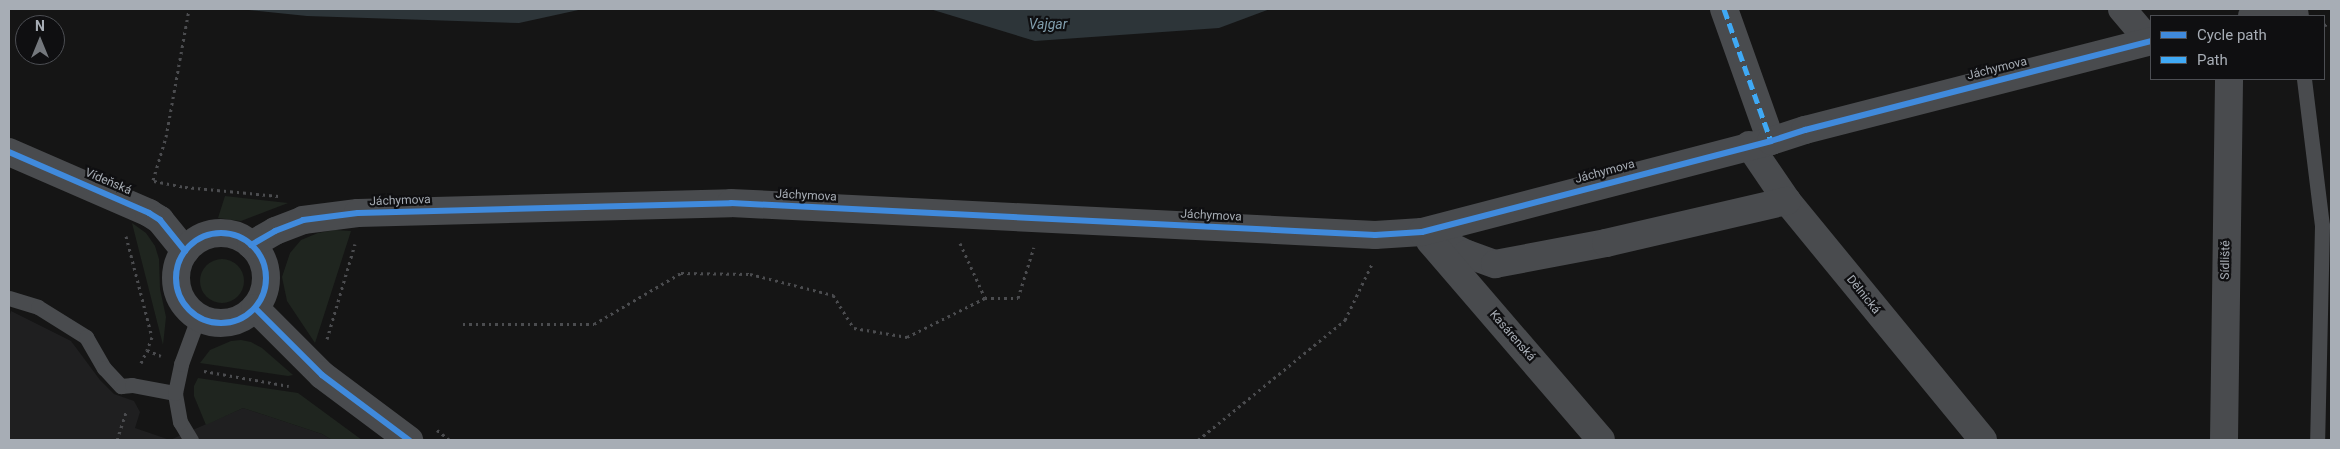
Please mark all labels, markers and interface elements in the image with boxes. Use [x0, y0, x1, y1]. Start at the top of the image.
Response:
north arrow [15, 15, 65, 65]
legend [2150, 15, 2325, 80]
water label: Vajgar [1029, 16, 1067, 32]
text: N [35, 18, 45, 34]
text: Cycle path [2197, 26, 2267, 44]
text: Path [2197, 51, 2228, 69]
street label: Jáchymova [1966, 55, 2028, 83]
street label: Jáchymova [1574, 157, 1636, 187]
street label: Vídeňská [83, 166, 133, 198]
street label: Jáchymova [775, 187, 837, 205]
street label: Jáchymova [369, 193, 431, 209]
street label: Jáchymova [1180, 207, 1242, 225]
street label: Sídliště [2218, 240, 2234, 280]
street label: Dělnická [1843, 273, 1883, 317]
street label: Kasárenská [1486, 308, 1538, 364]

